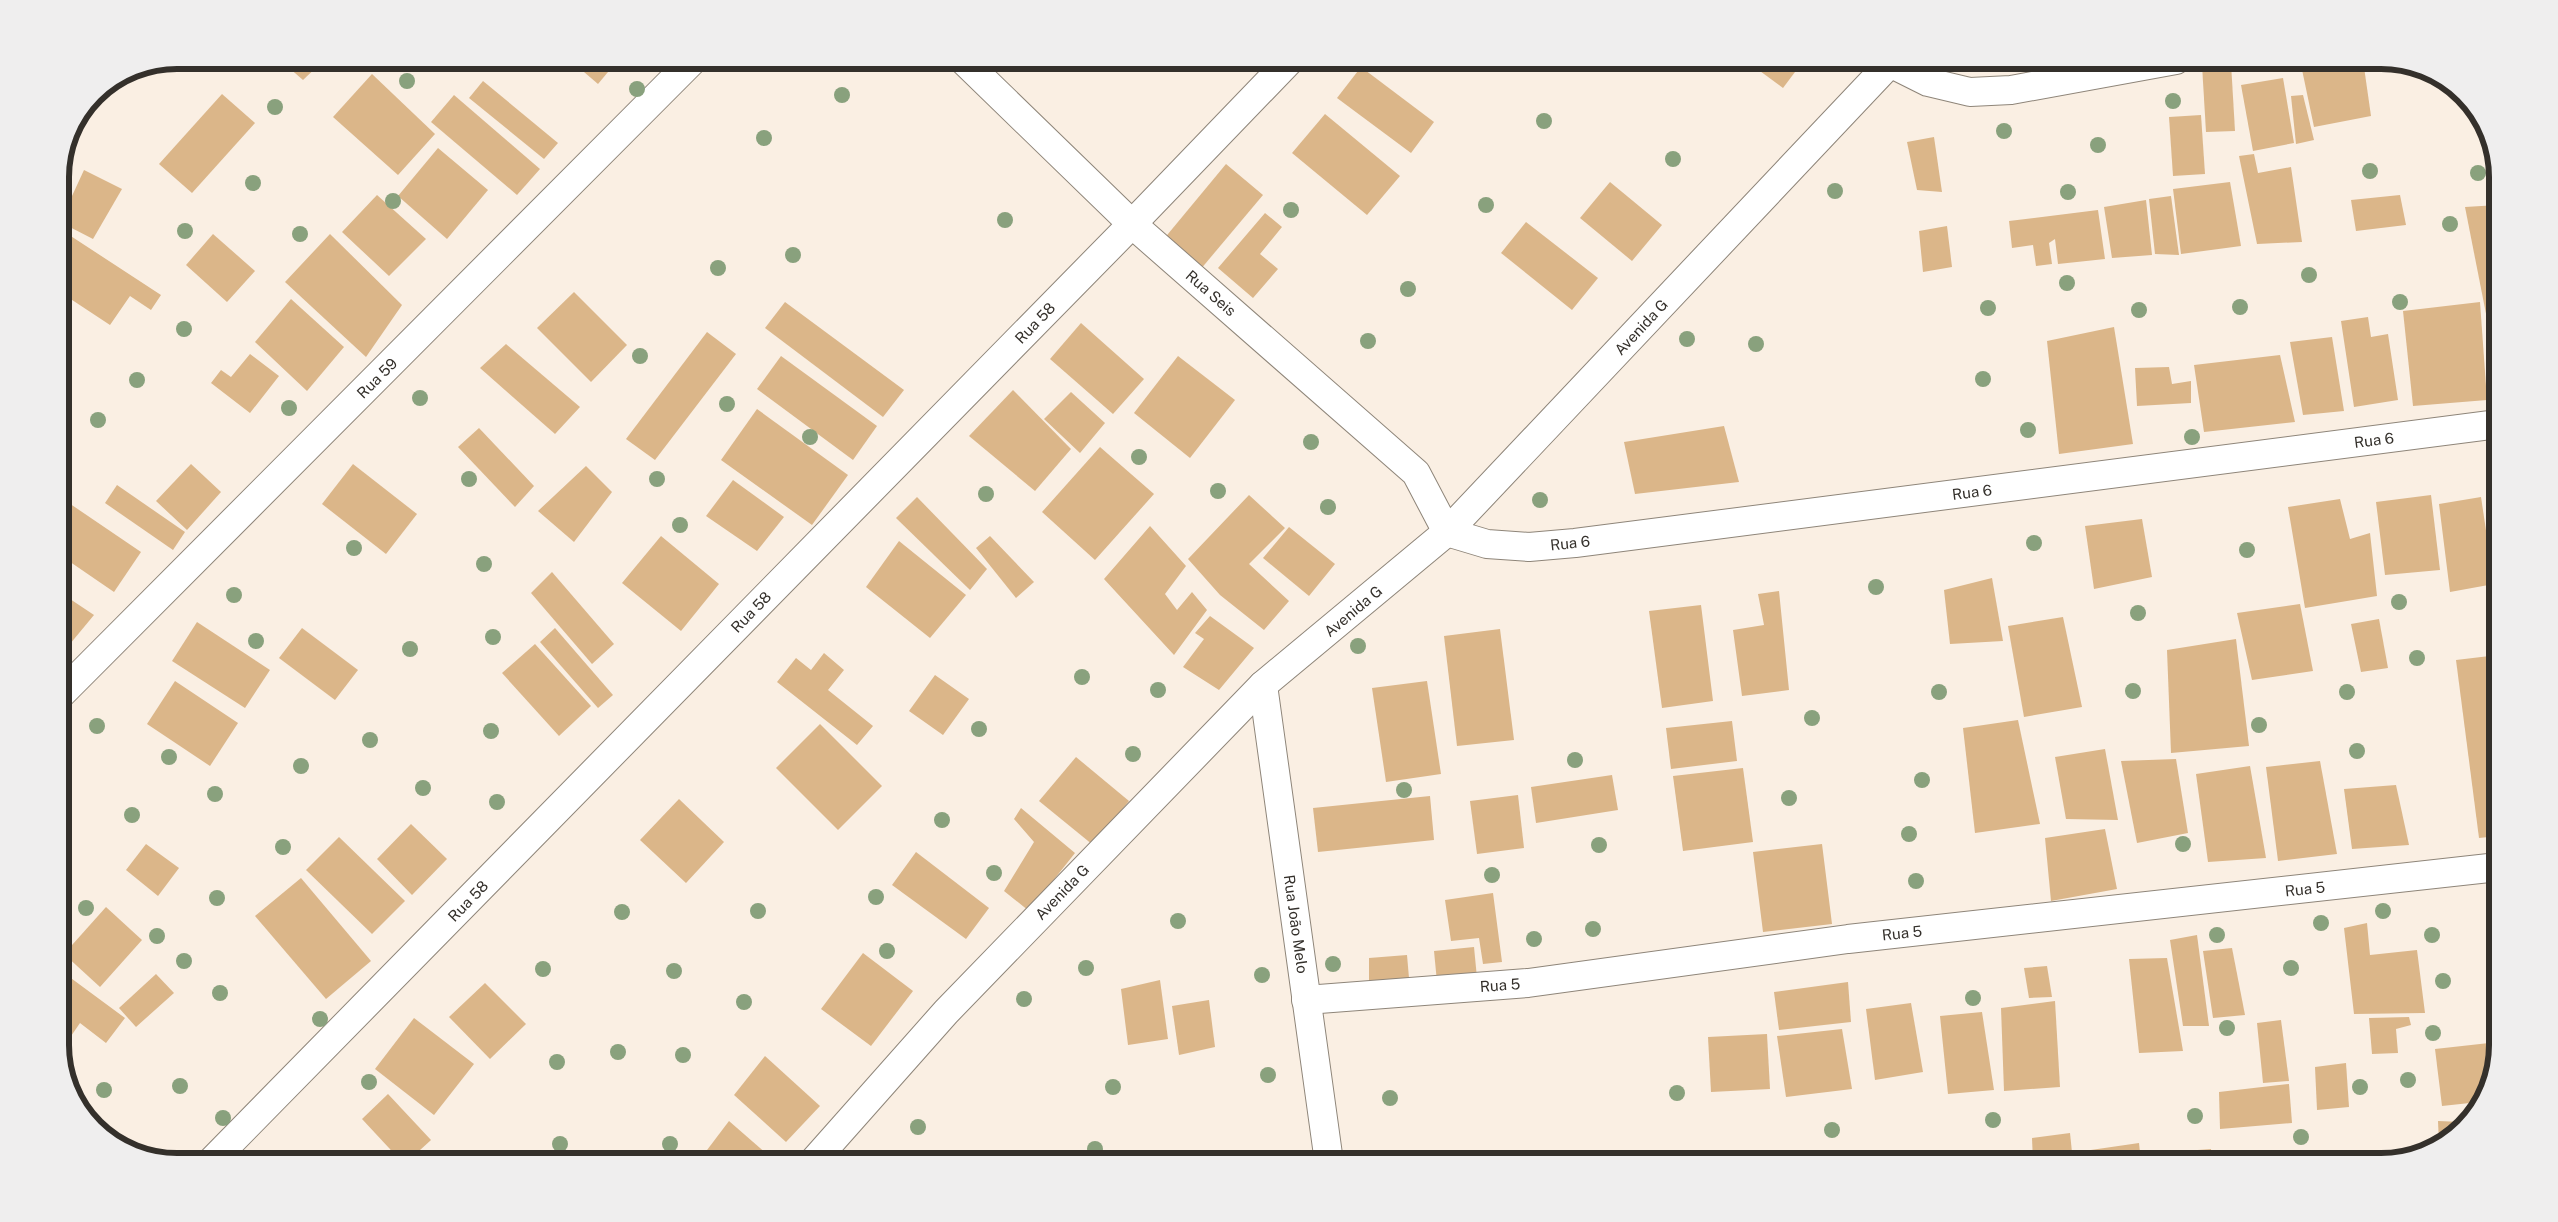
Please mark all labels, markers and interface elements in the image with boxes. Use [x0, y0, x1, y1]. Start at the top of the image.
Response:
street label: Rua Seis [1183, 267, 1239, 319]
street label: Avenida G [1611, 296, 1671, 358]
street label: Rua 58 [1012, 299, 1058, 347]
street label: Rua 59 [353, 354, 401, 402]
street label: Rua 6 [2353, 429, 2395, 451]
street label: Rua 6 [1951, 481, 1993, 503]
street label: Rua 6 [1549, 532, 1591, 554]
street label: Avenida G [1321, 582, 1385, 640]
street label: Rua 58 [728, 588, 774, 636]
street label: Avenida G [1032, 861, 1092, 923]
street label: Rua João Melo [1281, 874, 1311, 974]
street label: Rua 58 [445, 877, 491, 925]
street label: Rua 5 [2284, 878, 2326, 900]
street label: Rua 5 [1881, 922, 1923, 944]
street label: Rua 5 [1479, 975, 1521, 995]

